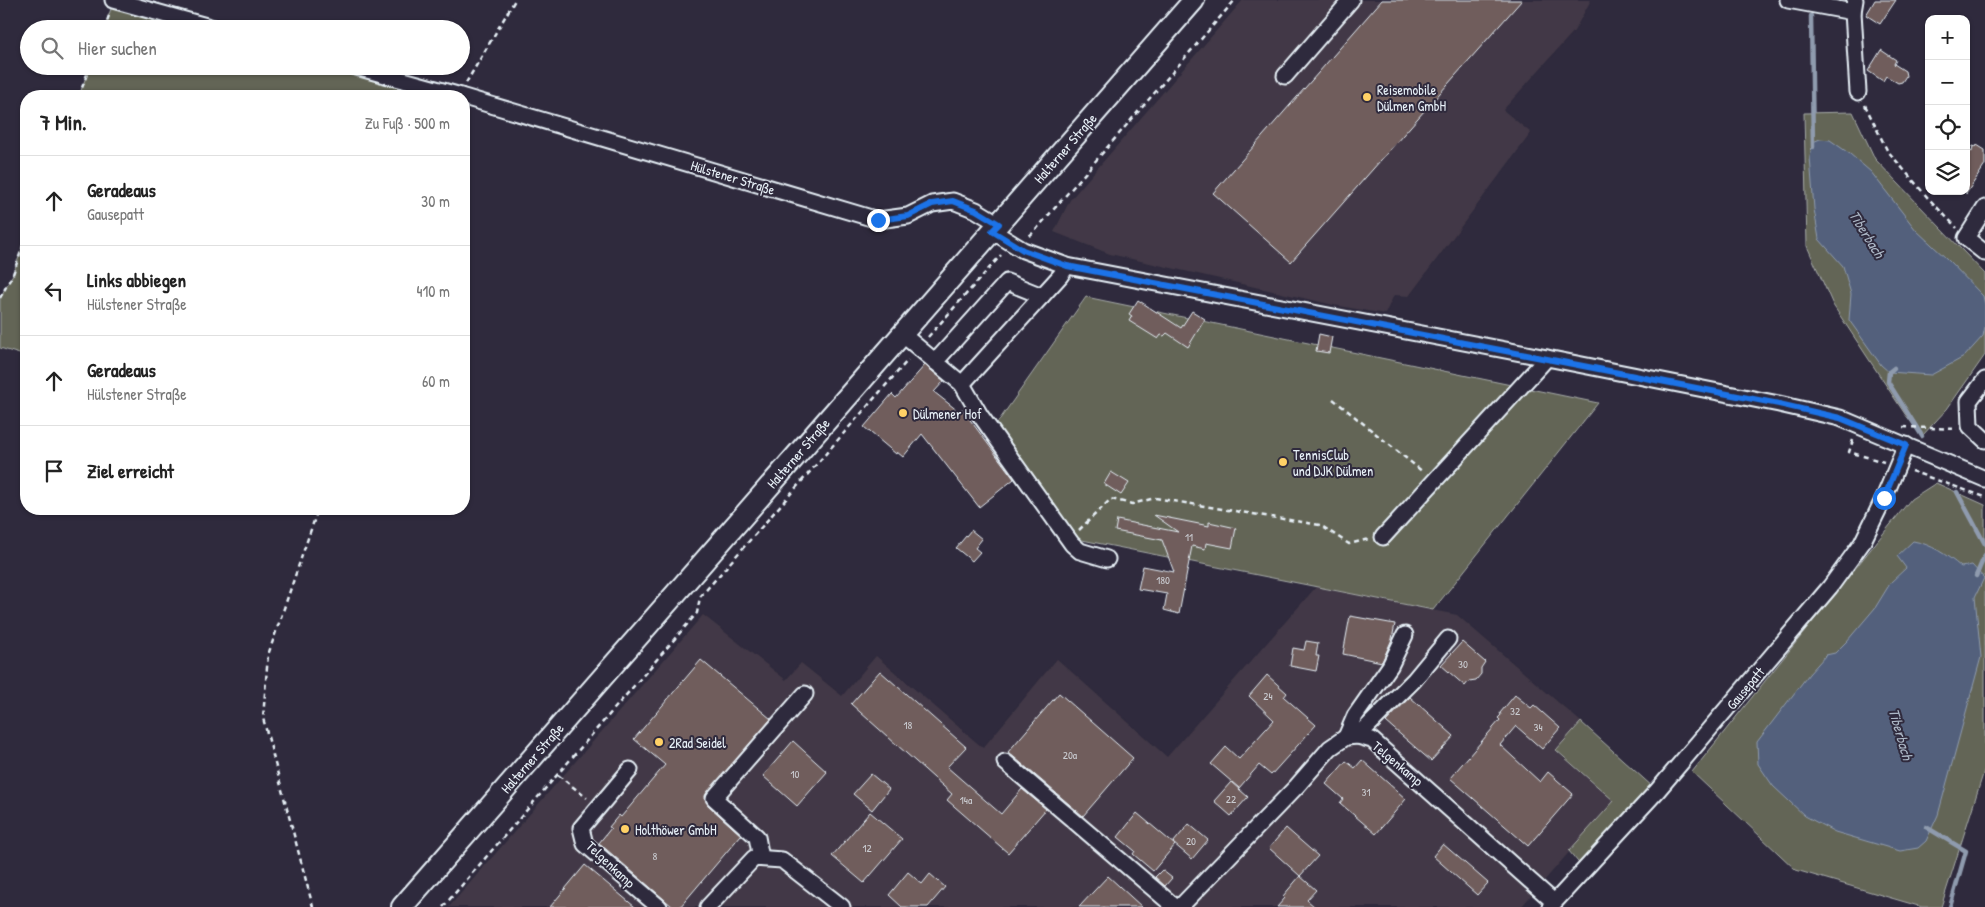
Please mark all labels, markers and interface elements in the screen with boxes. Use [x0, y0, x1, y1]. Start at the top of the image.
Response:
map controls [1925, 15, 1970, 195]
button: + [1925, 15, 1970, 60]
search box [20, 20, 470, 75]
icon: search [38, 34, 66, 62]
text: Hier suchen [78, 35, 157, 61]
button: − [1925, 60, 1970, 105]
place label: Reisemobile Dülmen GmbH [1377, 80, 1447, 115]
marker: Reisemobile Dülmen GmbH [1361, 91, 1373, 103]
button: locate [1925, 105, 1970, 150]
text: 7 Min. [40, 108, 86, 137]
street label: Halterner Straße [1029, 109, 1102, 188]
text: Zu Fuß · 500 m [365, 112, 450, 134]
button: layers [1925, 150, 1970, 195]
street label: Hülstener Straße [688, 155, 778, 200]
text: Geradeaus [87, 177, 156, 203]
icon: ahead [40, 187, 68, 215]
text: 30 m [421, 190, 450, 212]
text: Gausepatt [87, 203, 144, 225]
water label: Tiberbach [1844, 206, 1891, 263]
route end [867, 209, 890, 232]
text: Links abbiegen [87, 267, 186, 293]
icon: left [40, 277, 68, 305]
text: 410 m [416, 280, 450, 302]
text: Hülstener Straße [87, 293, 187, 315]
text: Geradeaus [87, 357, 156, 383]
icon: ahead [40, 367, 68, 395]
text: 60 m [422, 370, 450, 392]
text: Hülstener Straße [87, 383, 187, 405]
place label: Dülmener Hof [913, 404, 982, 423]
marker: Dülmener Hof [897, 407, 909, 419]
street label: Halterner Straße [762, 414, 835, 493]
place label: TennisClub und DJK Dülmen [1293, 445, 1373, 480]
marker: TennisClub und DJK Dülmen [1277, 456, 1289, 468]
icon: arrive [40, 457, 68, 485]
text: Ziel erreicht [87, 458, 174, 484]
route start [1873, 487, 1896, 510]
house number: 11 [1185, 530, 1193, 544]
house number: 180 [1156, 573, 1170, 587]
house number: 30 [1458, 657, 1468, 671]
street label: Gausepatt [1722, 663, 1769, 714]
house number: 24 [1263, 689, 1273, 703]
house number: 32 [1510, 704, 1520, 718]
water label: Tiberbach [1884, 706, 1919, 764]
house number: 18 [904, 718, 913, 732]
street label: Halterner Straße [496, 719, 569, 798]
house number: 34 [1533, 720, 1543, 734]
place label: 2Rad Seidel [669, 733, 726, 752]
marker: 2Rad Seidel [653, 736, 665, 748]
street label: Telgenkamp [1368, 736, 1427, 791]
house number: 20a [1063, 748, 1078, 762]
house number: 10 [791, 767, 800, 781]
house number: 31 [1362, 785, 1370, 799]
house number: 22 [1226, 792, 1236, 806]
house number: 14a [960, 793, 973, 807]
place label: Holthöwer GmbH [635, 820, 717, 839]
marker: Holthöwer GmbH [619, 823, 631, 835]
house number: 20 [1186, 834, 1196, 848]
street label: Telgenkamp [582, 836, 640, 892]
house number: 12 [862, 841, 872, 855]
house number: 8 [653, 849, 658, 863]

